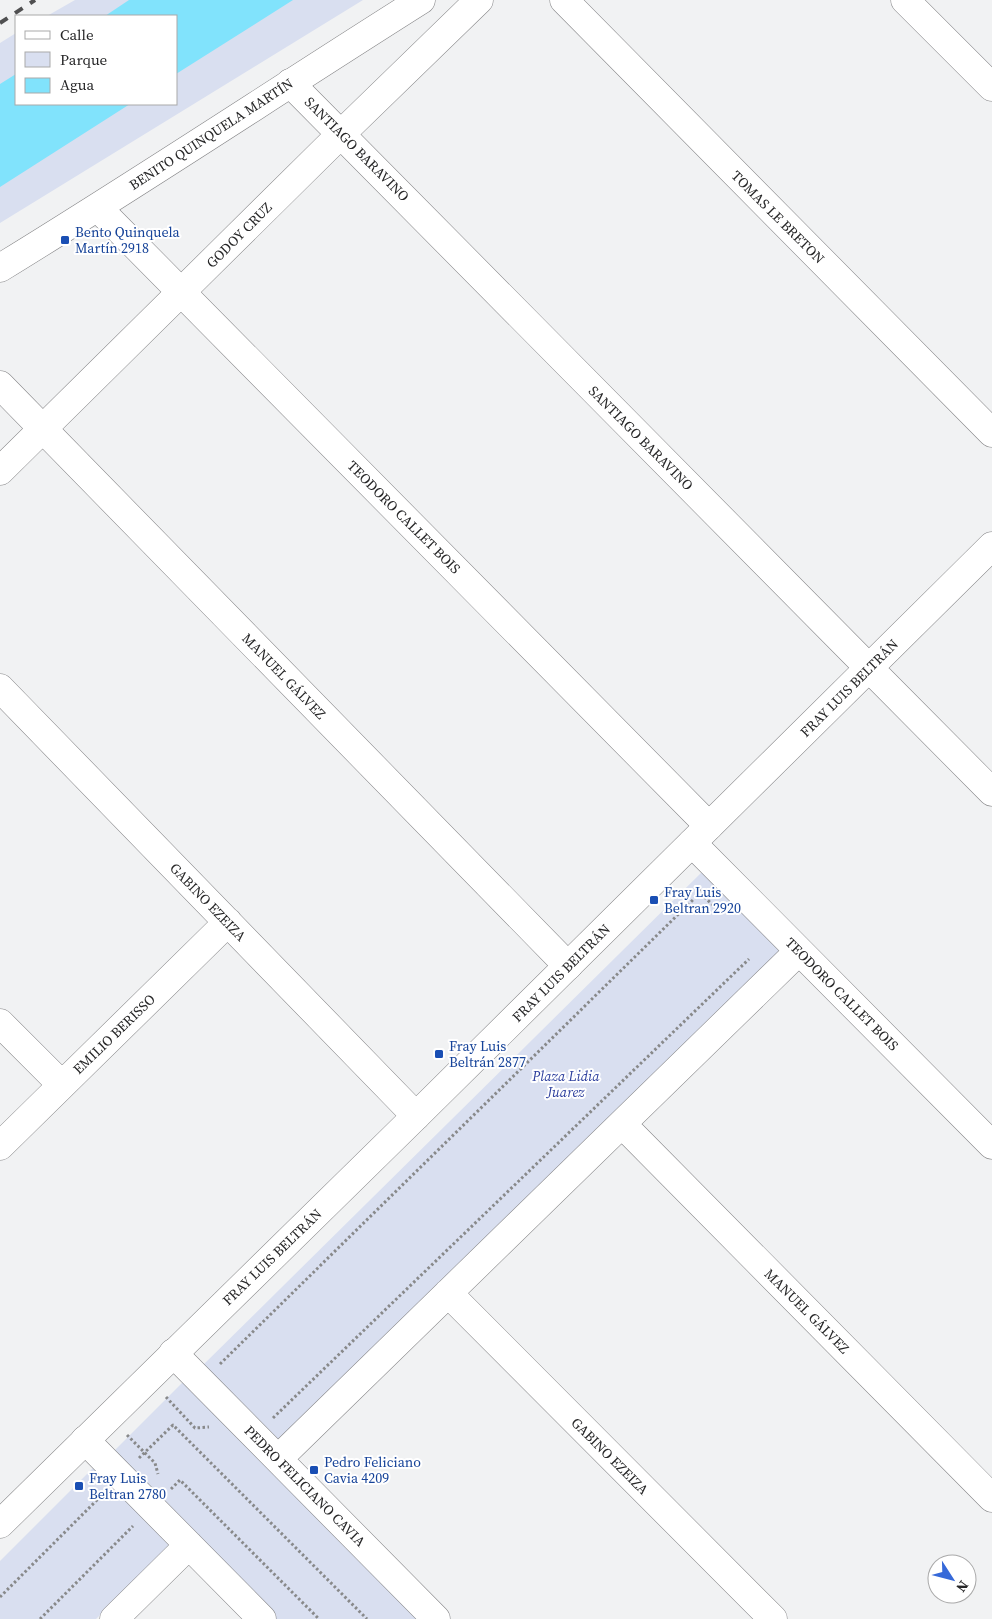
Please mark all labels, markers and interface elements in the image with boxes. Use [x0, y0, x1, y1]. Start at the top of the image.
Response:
legend [15, 15, 178, 105]
text: Calle [60, 24, 94, 45]
text: Parque [60, 49, 108, 70]
street label: BENITO QUINQUELA MARTÍN [125, 73, 297, 195]
text: Agua [60, 74, 94, 95]
street label: SANTIAGO BARAVINO [300, 92, 414, 206]
street label: TOMAS LE BRETON [727, 166, 829, 268]
street label: GODOY CRUZ [202, 197, 277, 272]
place label: Bento Quinquela Martín 2918 [75, 222, 180, 258]
marker: Bento Quinquela Martín 2918 [59, 234, 71, 246]
street label: SANTIAGO BARAVINO [584, 381, 698, 495]
street label: TEODORO CALLET BOIS [343, 456, 465, 578]
street label: MANUEL GÁLVEZ [238, 629, 331, 724]
street label: FRAY LUIS BELTRÁN [795, 634, 903, 742]
street label: GABINO EZEIZA [165, 858, 251, 946]
place label: Fray Luis Beltran 2920 [664, 882, 741, 918]
marker: Fray Luis Beltran 2920 [648, 894, 660, 906]
street label: FRAY LUIS BELTRÁN [507, 919, 615, 1027]
street label: TEODORO CALLET BOIS [781, 933, 903, 1055]
street label: EMILIO BERISSO [68, 989, 160, 1079]
place label: Fray Luis Beltrán 2877 [449, 1036, 526, 1072]
marker: Fray Luis Beltrán 2877 [433, 1048, 445, 1060]
park label: Plaza Lidia Juarez [531, 1066, 600, 1102]
street label: FRAY LUIS BELTRÁN [218, 1204, 326, 1310]
street label: MANUEL GÁLVEZ [760, 1264, 854, 1358]
street label: GABINO EZEIZA [567, 1413, 654, 1500]
street label: PEDRO FELICIANO CAVIA [240, 1421, 371, 1552]
place label: Pedro Feliciano Cavia 4209 [324, 1452, 421, 1488]
marker: Pedro Feliciano Cavia 4209 [308, 1464, 320, 1476]
place label: Fray Luis Beltran 2780 [89, 1468, 166, 1504]
marker: Fray Luis Beltran 2780 [73, 1480, 85, 1492]
north arrow [927, 1554, 977, 1604]
text: N [951, 1577, 974, 1597]

